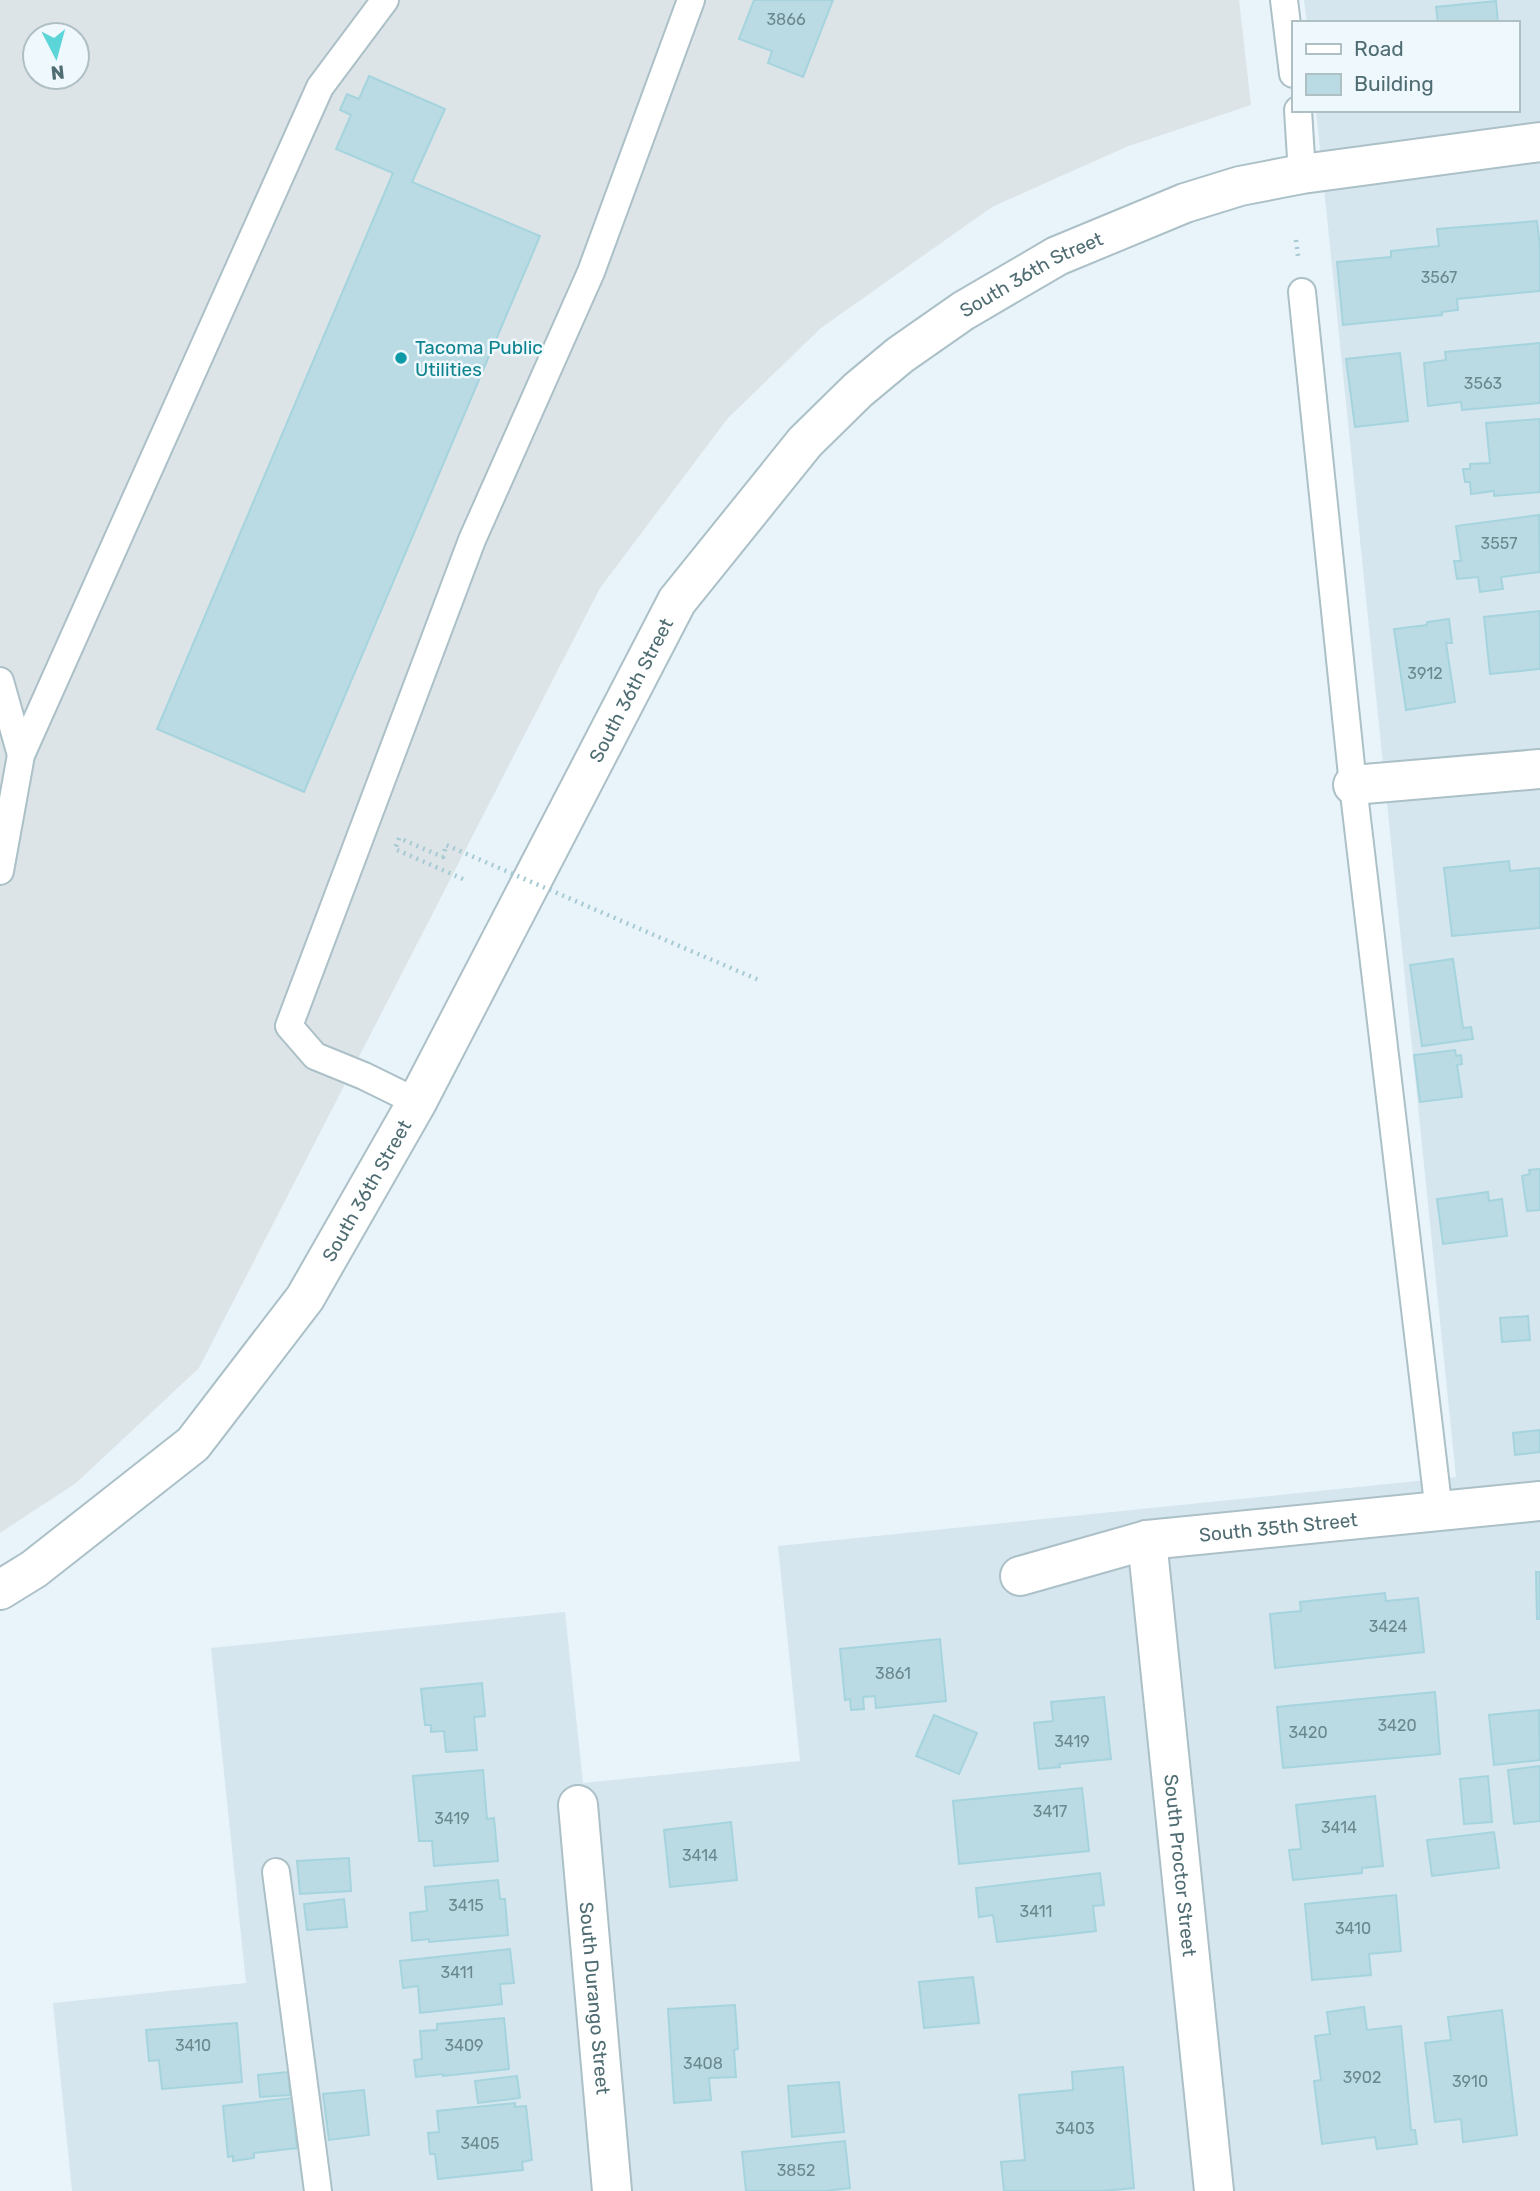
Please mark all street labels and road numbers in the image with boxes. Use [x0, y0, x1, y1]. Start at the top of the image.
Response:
street label: South 36th Street [955, 227, 1107, 322]
street label: South 36th Street [584, 614, 678, 766]
street label: South 36th Street [317, 1115, 416, 1265]
street label: South 35th Street [1198, 1508, 1359, 1546]
street label: South Proctor Street [1160, 1773, 1201, 1958]
street label: South Durango Street [575, 1901, 615, 2096]

